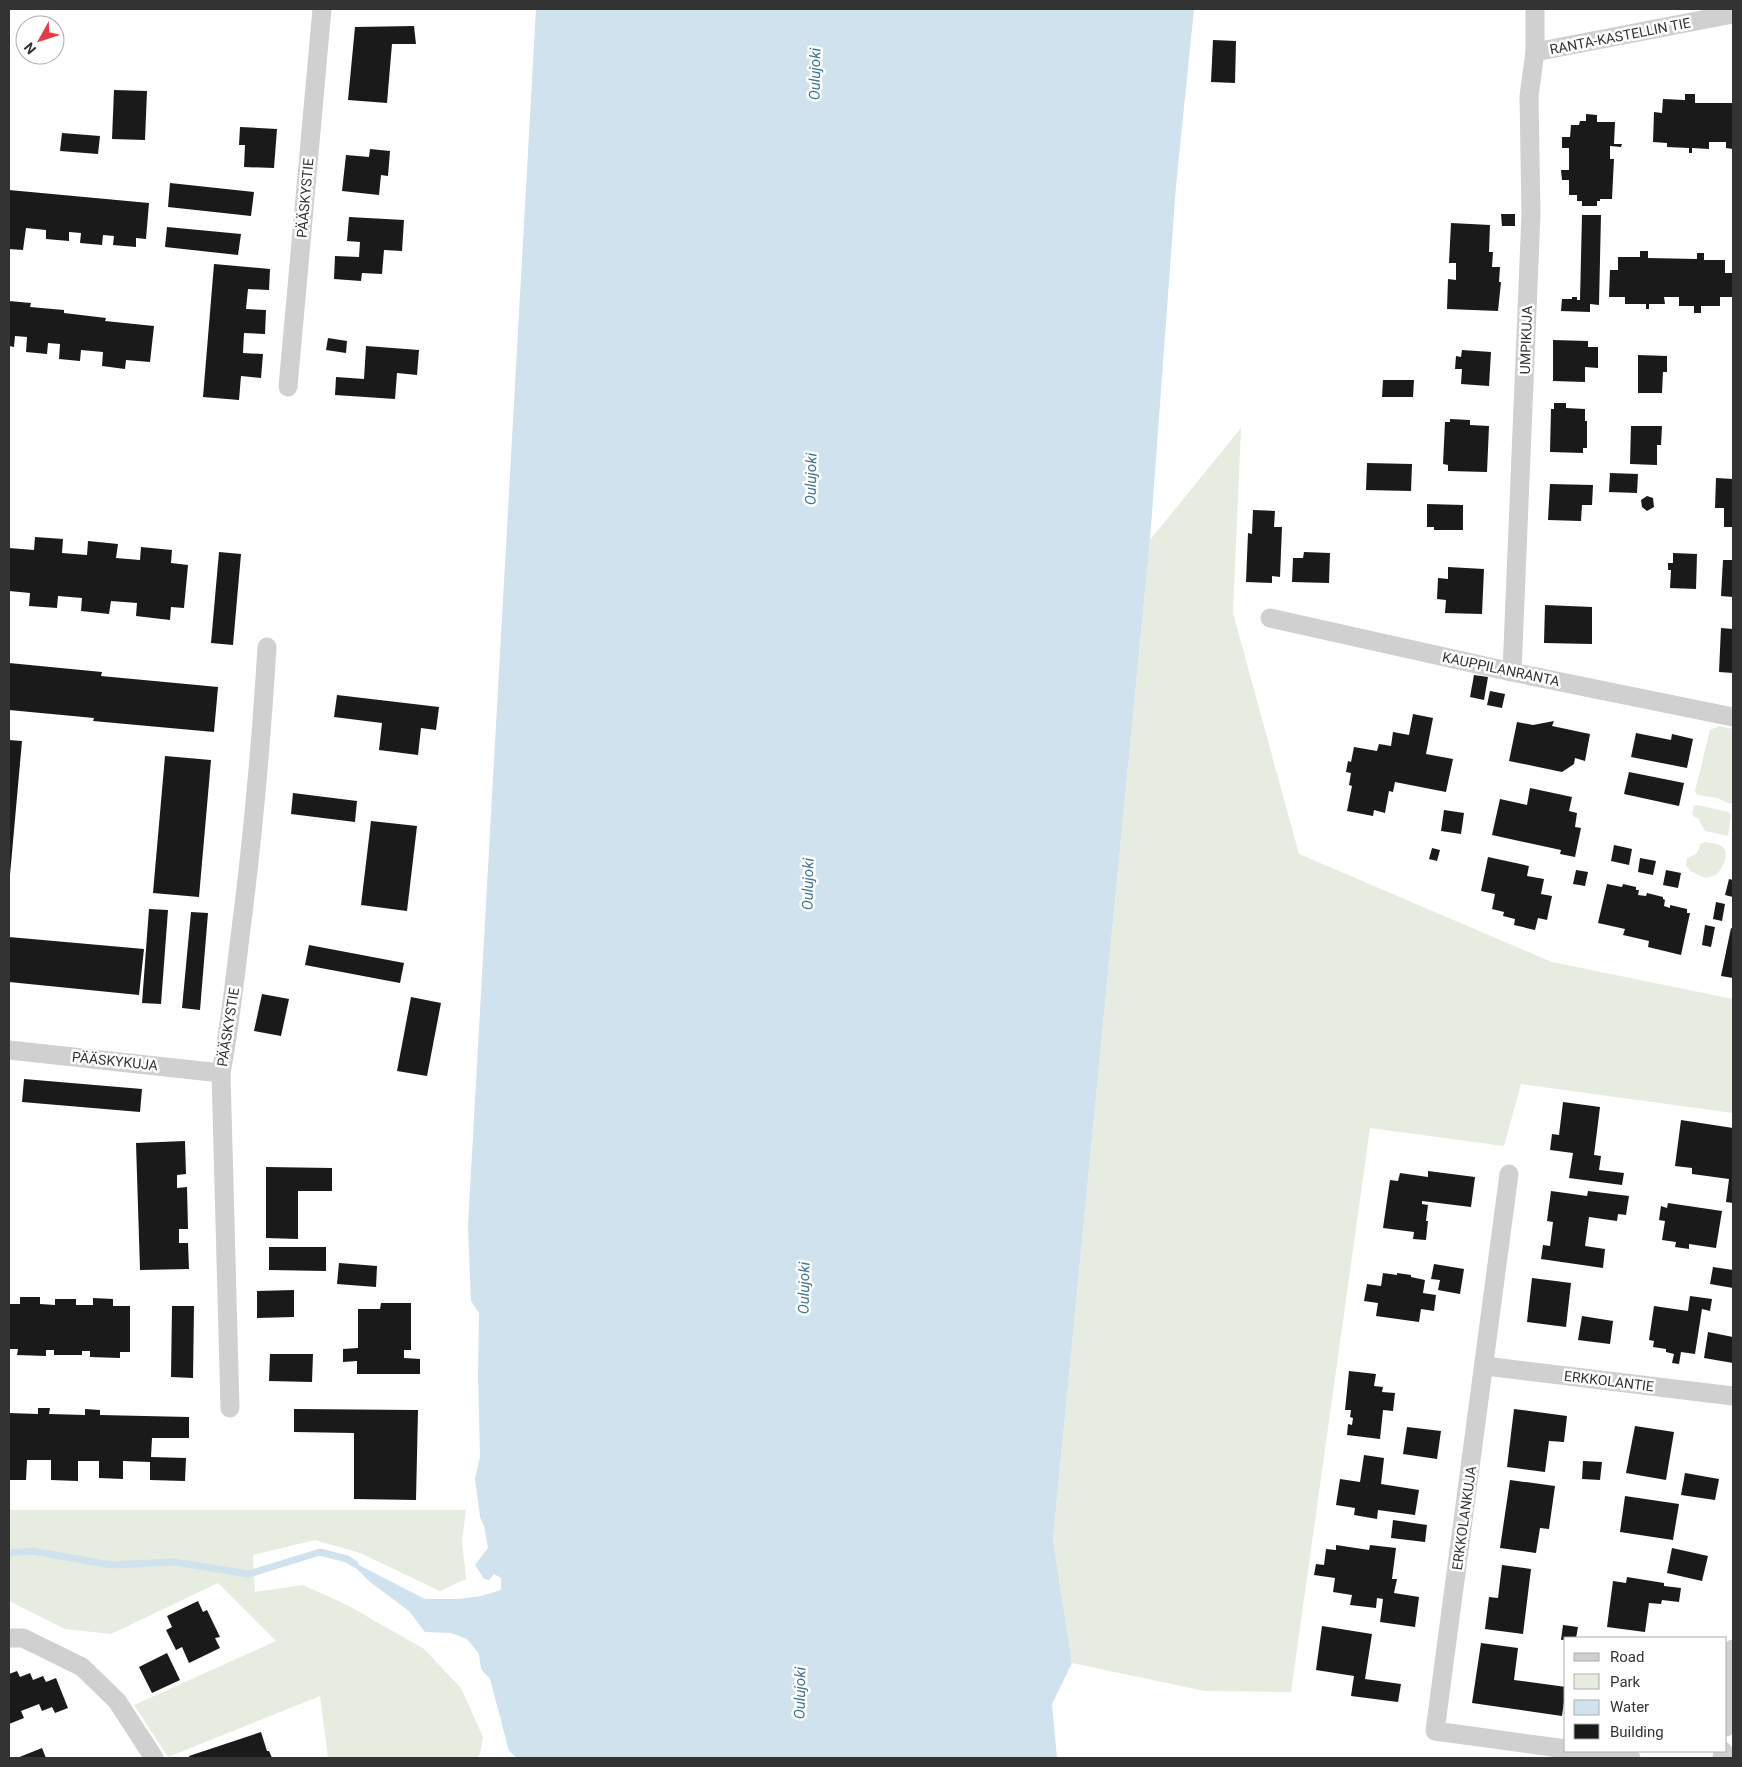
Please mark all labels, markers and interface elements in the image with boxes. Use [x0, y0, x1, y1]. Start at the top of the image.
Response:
street label: RANTA-KASTELLIN TIE [1548, 14, 1692, 58]
north arrow [15, 15, 65, 65]
text: N [21, 39, 39, 57]
water label: Oulujoki [806, 47, 824, 100]
street label: PÄÄSKYSTIE [294, 157, 316, 239]
street label: UMPIKUJA [1517, 305, 1535, 375]
water label: Oulujoki [802, 452, 820, 505]
street label: KAUPPILANRANTA [1441, 649, 1561, 689]
water label: Oulujoki [799, 857, 817, 910]
street label: PÄÄSKYSTIE [214, 986, 242, 1068]
street label: PÄÄSKYKUJA [71, 1049, 159, 1073]
water label: Oulujoki [795, 1261, 813, 1314]
street label: ERKKOLANTIE [1563, 1368, 1655, 1394]
street label: ERKKOLANKUJA [1449, 1465, 1479, 1571]
legend [1564, 1637, 1727, 1752]
text: Road [1610, 1648, 1644, 1666]
water label: Oulujoki [791, 1666, 809, 1719]
text: Park [1610, 1673, 1641, 1691]
text: Water [1610, 1698, 1649, 1716]
text: Building [1610, 1723, 1664, 1741]

